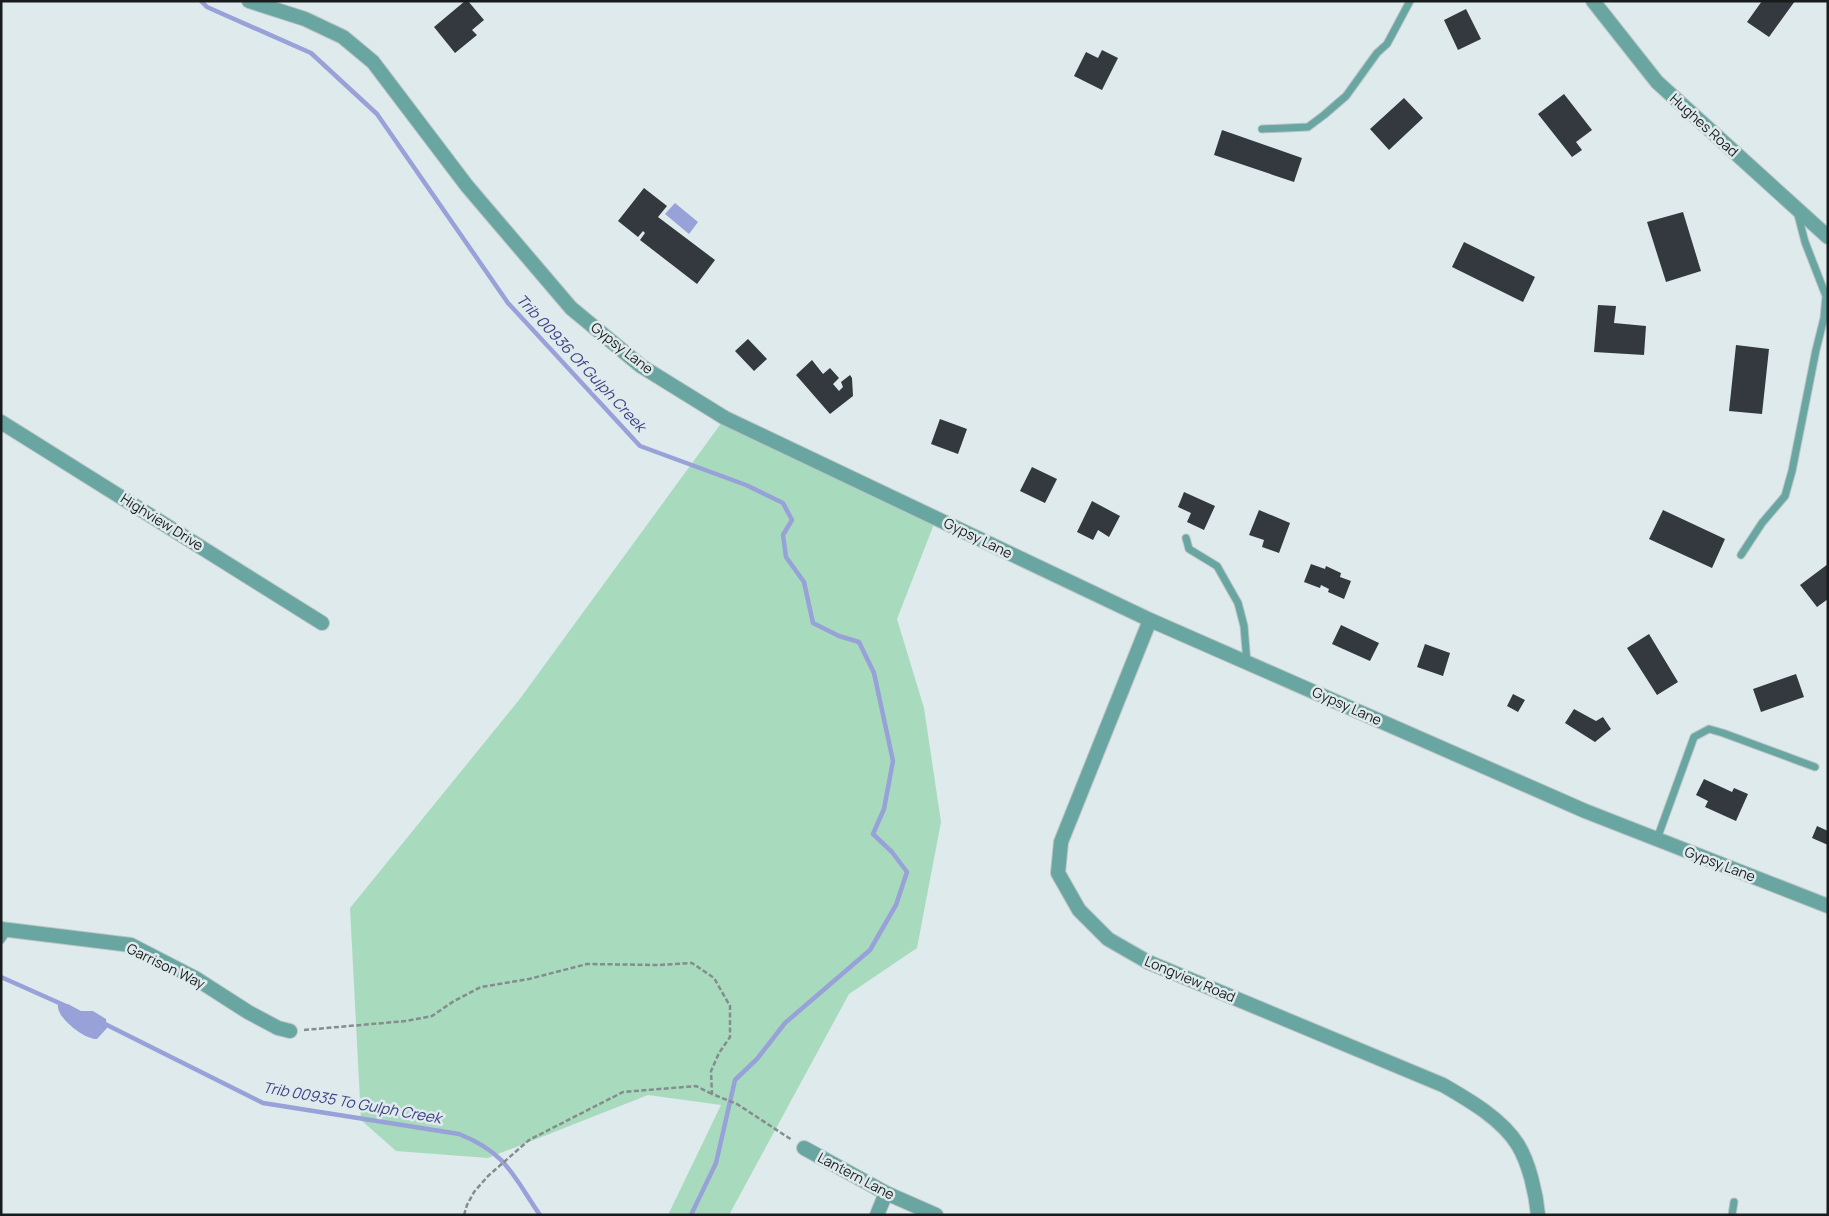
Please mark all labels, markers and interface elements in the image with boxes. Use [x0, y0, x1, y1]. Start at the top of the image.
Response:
street label: Hughes Road [1666, 89, 1743, 160]
water label: Trib 00936 Of Gulph Creek [512, 289, 653, 438]
street label: Gypsy Lane [587, 317, 657, 378]
street label: Highview Drive [117, 489, 207, 555]
street label: Gypsy Lane [941, 513, 1016, 562]
street label: Gypsy Lane [1309, 682, 1385, 729]
street label: Gypsy Lane [1682, 841, 1758, 886]
street label: Garrison Way [124, 938, 209, 993]
street label: Longview Road [1142, 951, 1239, 1006]
water label: Trib 00935 To Gulph Creek [261, 1076, 446, 1129]
street label: Lantern Lane [815, 1147, 898, 1204]

